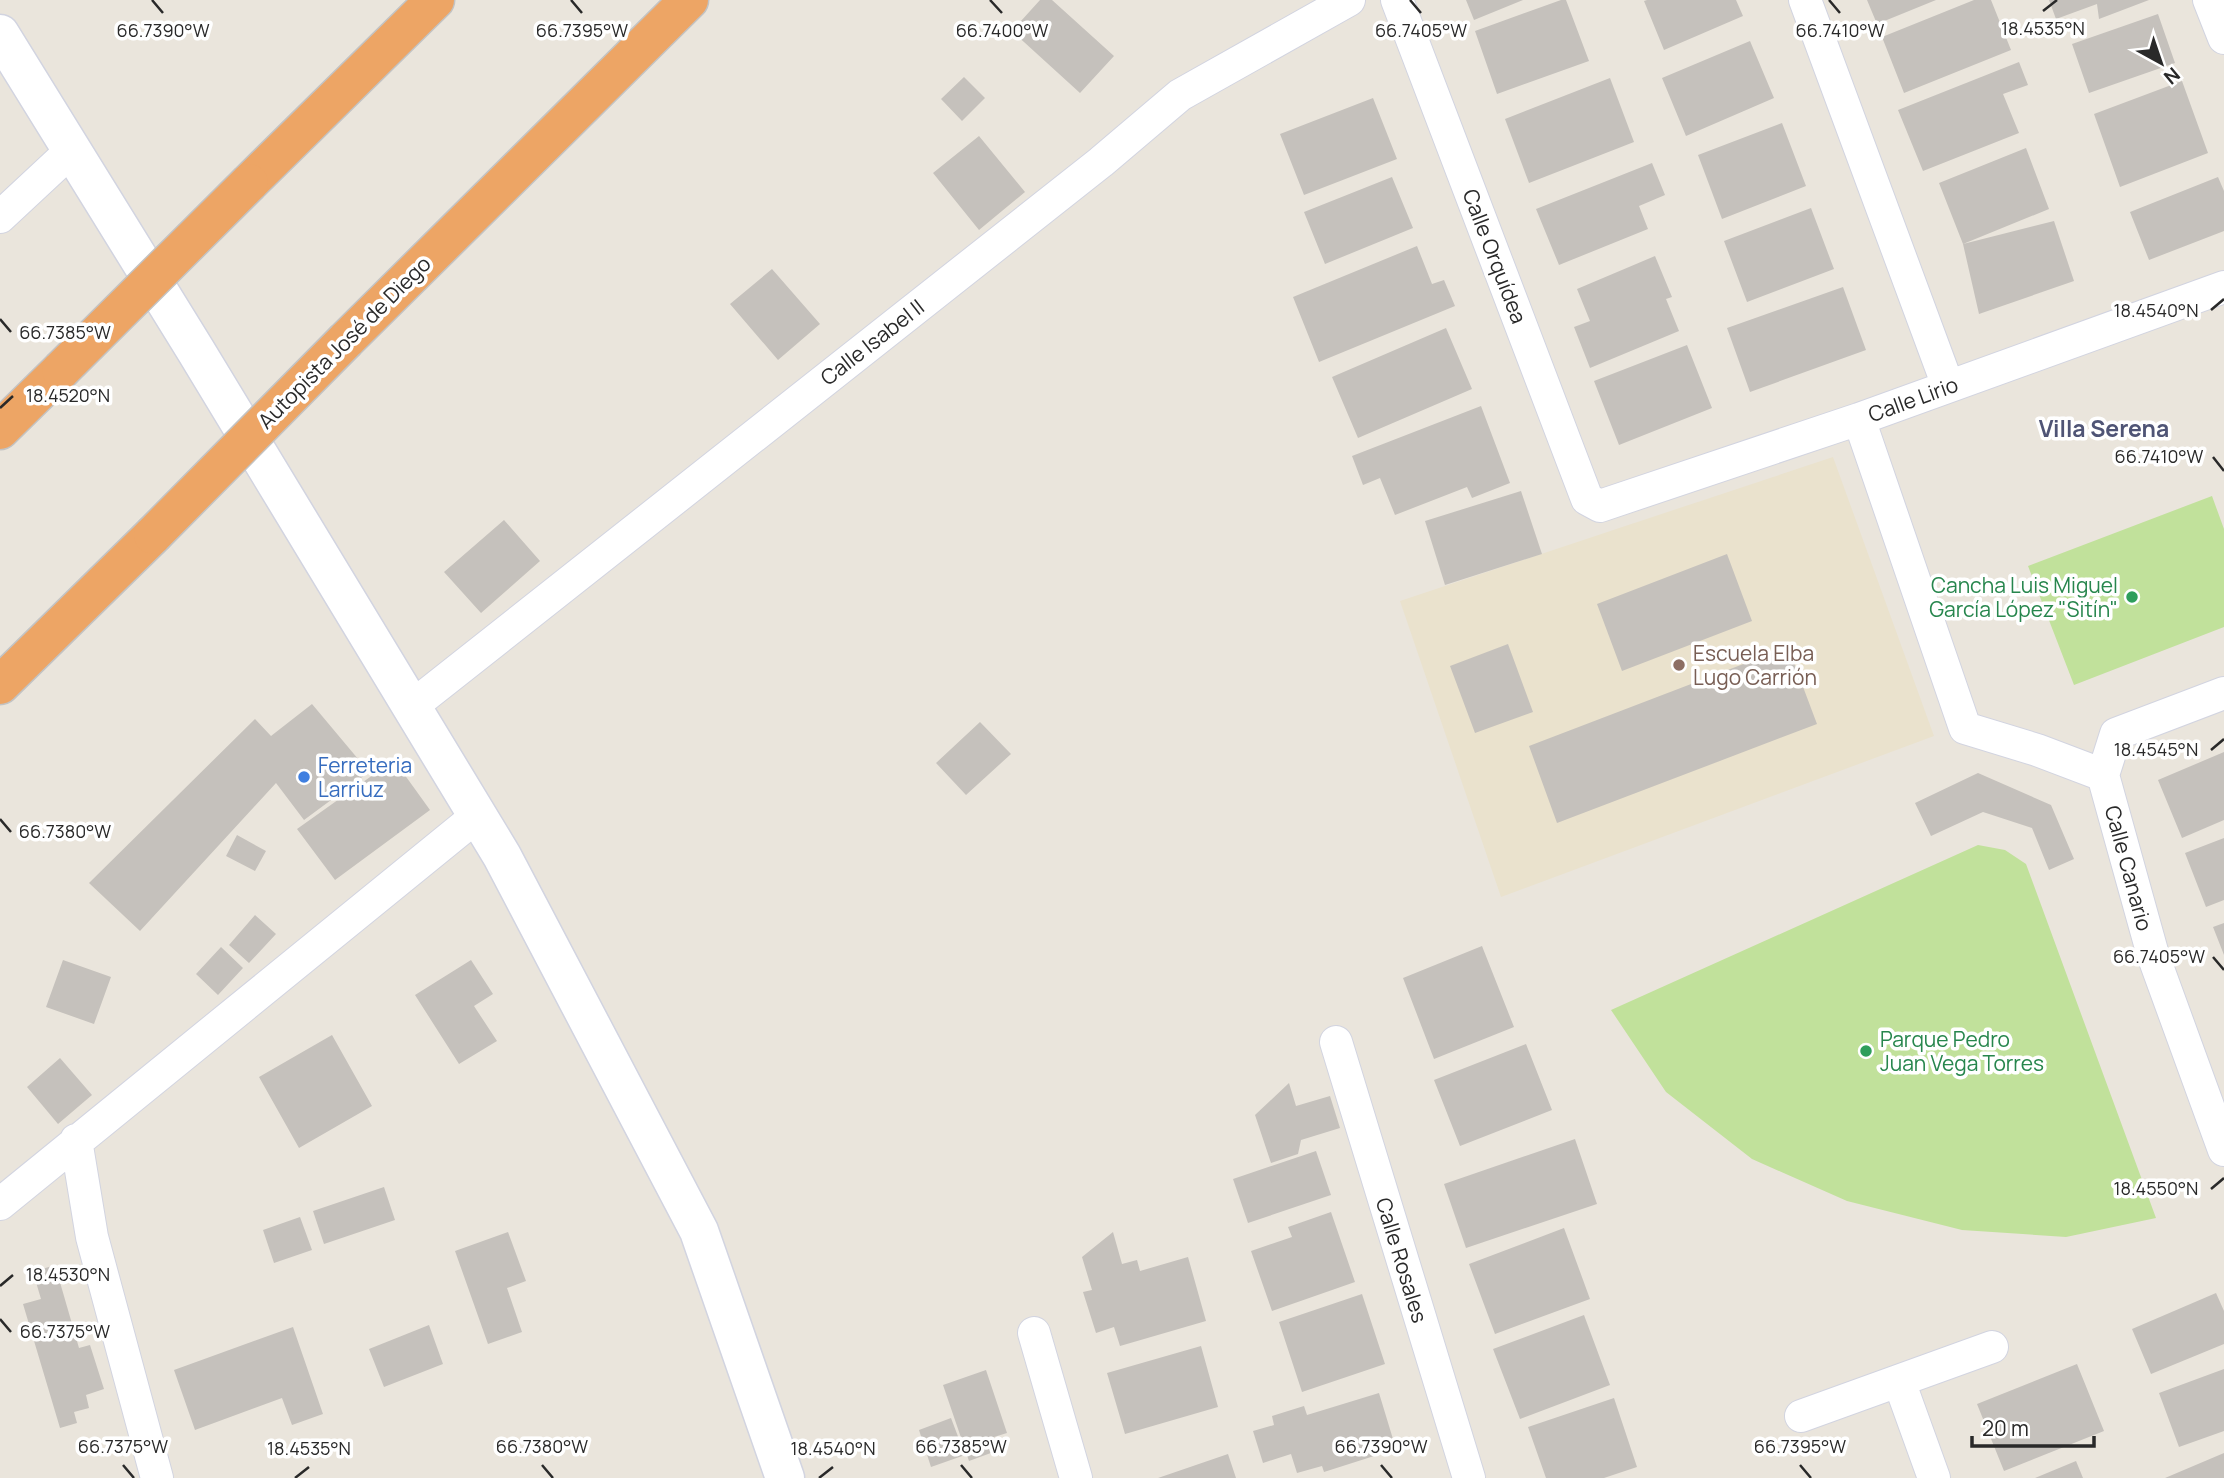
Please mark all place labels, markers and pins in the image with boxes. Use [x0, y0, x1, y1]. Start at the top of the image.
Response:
place label: Cancha Luis Miguel García López "Sitín" [1929, 571, 2118, 623]
marker: Cancha Luis Miguel García López "Sitín" [2124, 589, 2140, 605]
place label: Escuela Elba Lugo Carrión [1693, 639, 1817, 691]
marker: Escuela Elba Lugo Carrión [1671, 657, 1687, 673]
place label: Ferreteria Larriuz [318, 751, 412, 803]
marker: Ferreteria Larriuz [296, 769, 312, 785]
place label: Parque Pedro Juan Vega Torres [1880, 1025, 2044, 1077]
marker: Parque Pedro Juan Vega Torres [1858, 1043, 1874, 1059]

